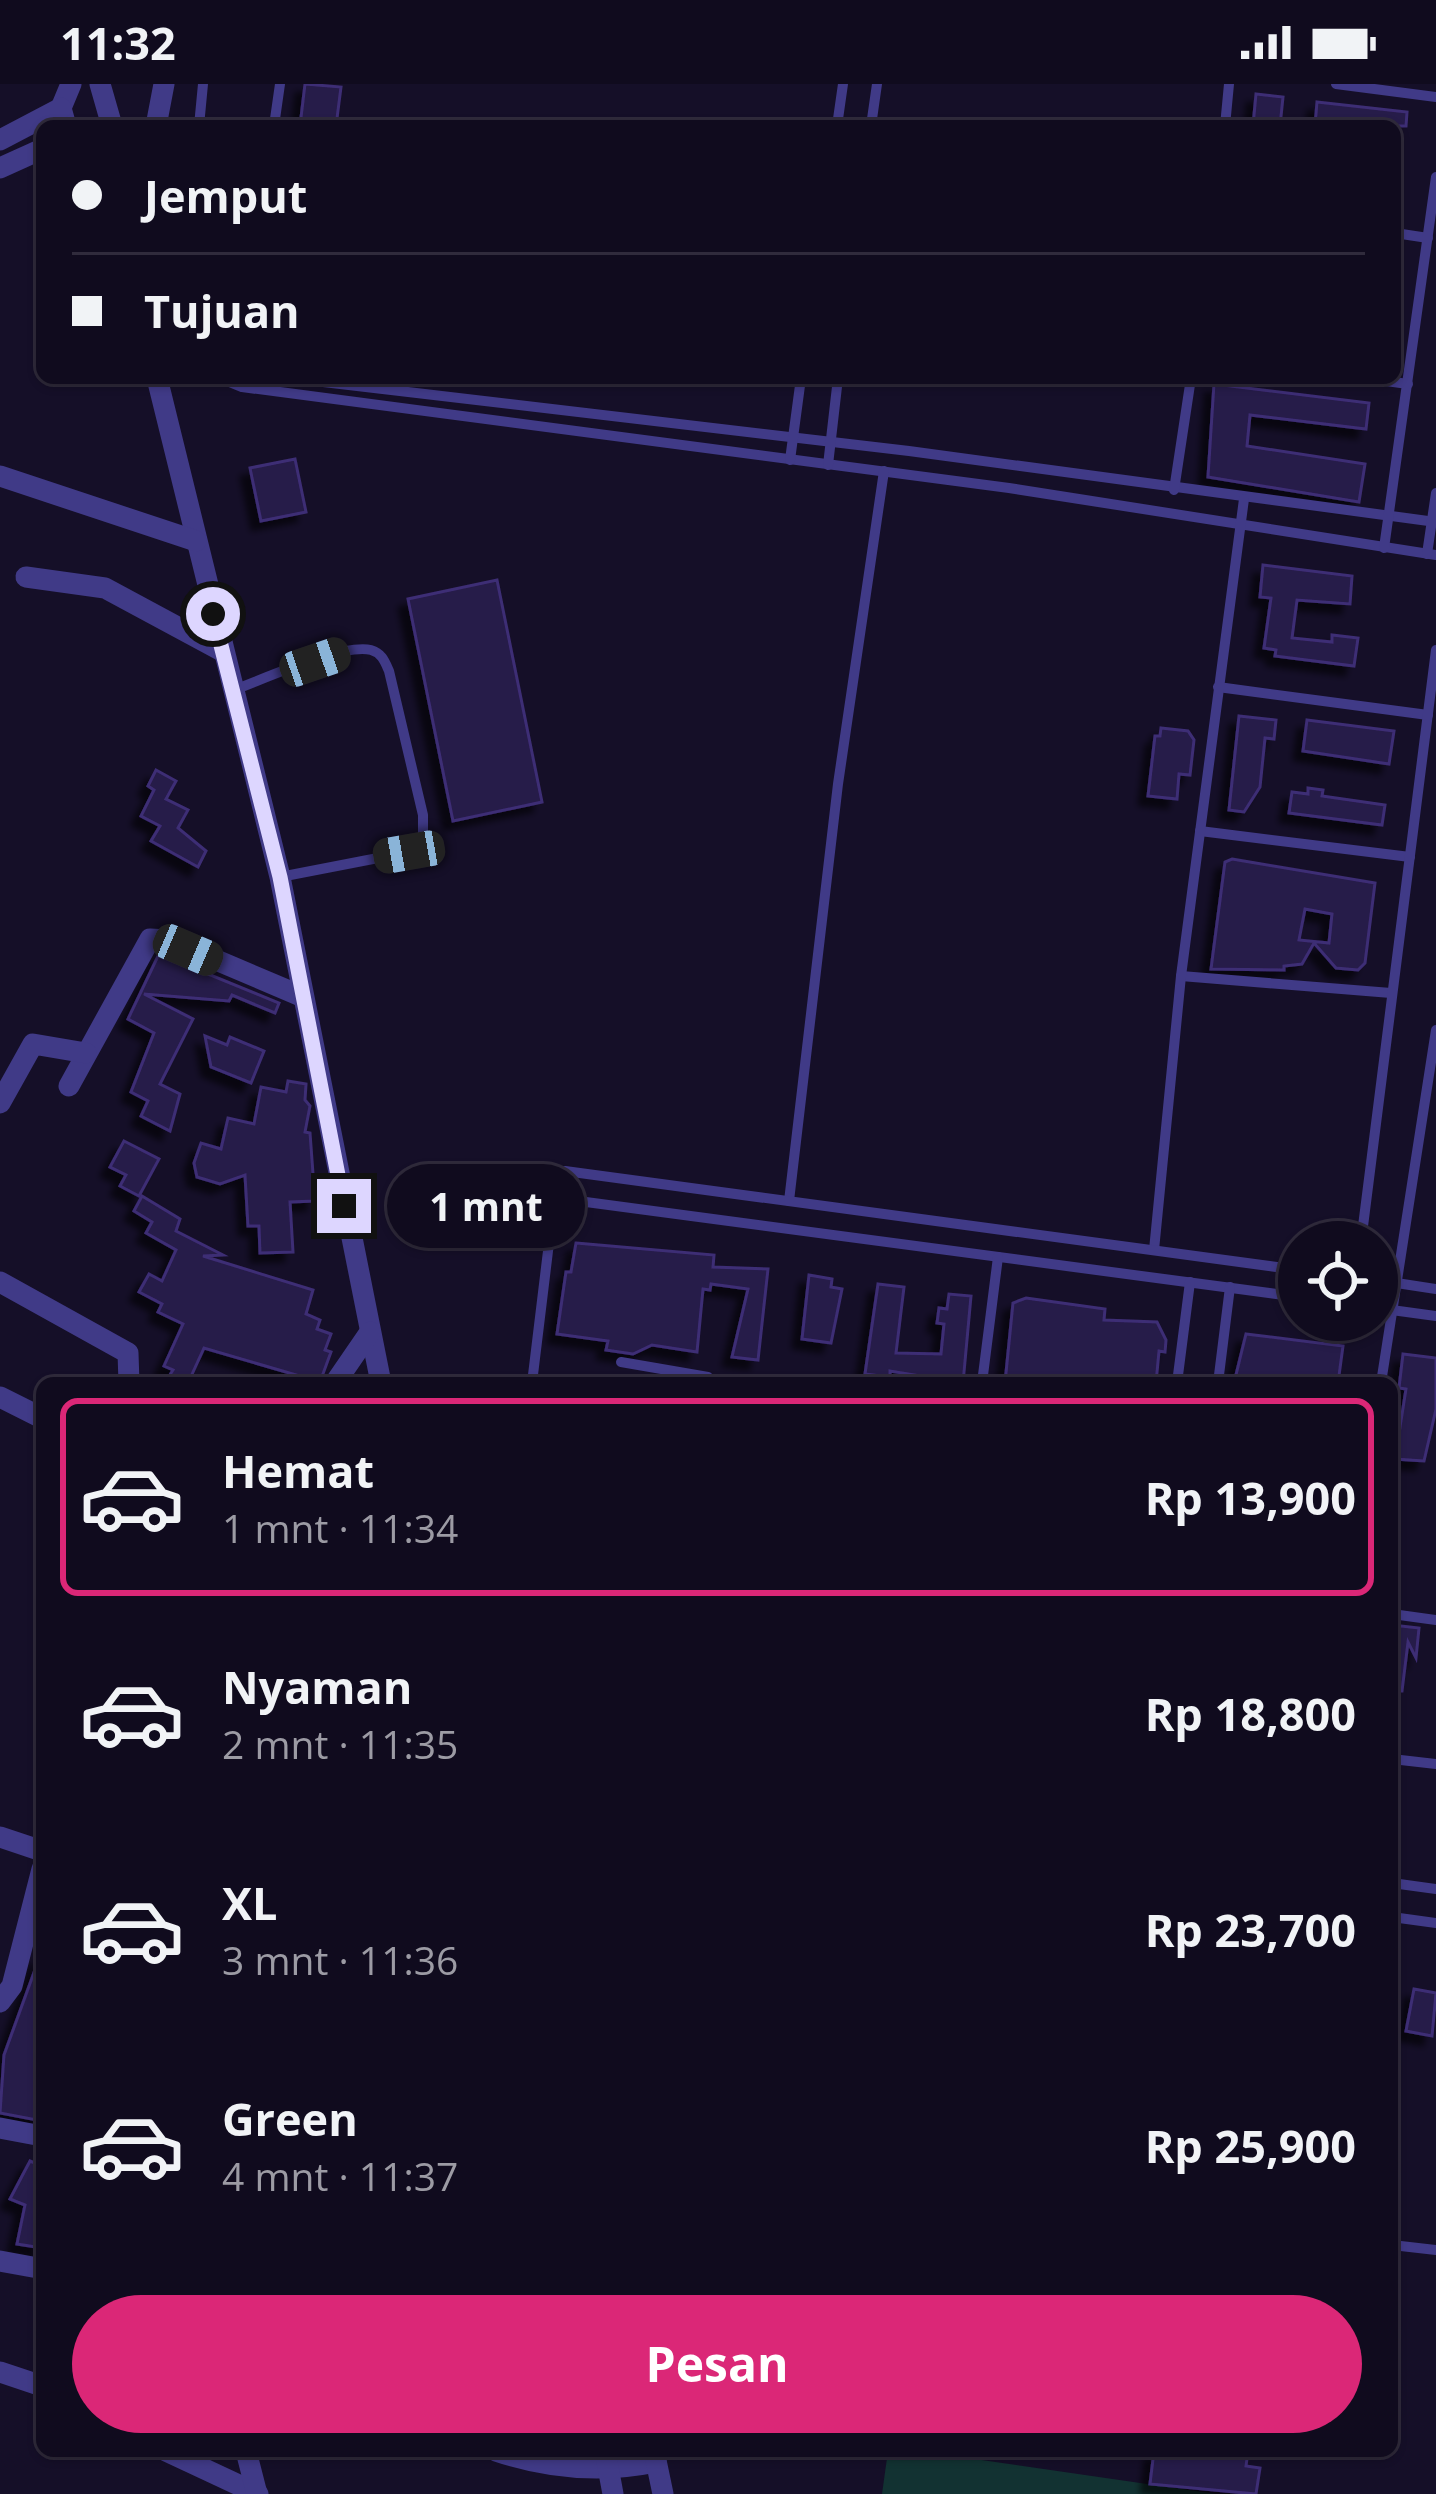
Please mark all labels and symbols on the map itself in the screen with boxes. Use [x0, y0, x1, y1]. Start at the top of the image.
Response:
route start [186, 587, 240, 641]
car [275, 633, 355, 691]
car [370, 828, 448, 876]
car [148, 919, 228, 981]
callout: 1 mnt [386, 1164, 584, 1248]
route end [317, 1179, 371, 1233]

